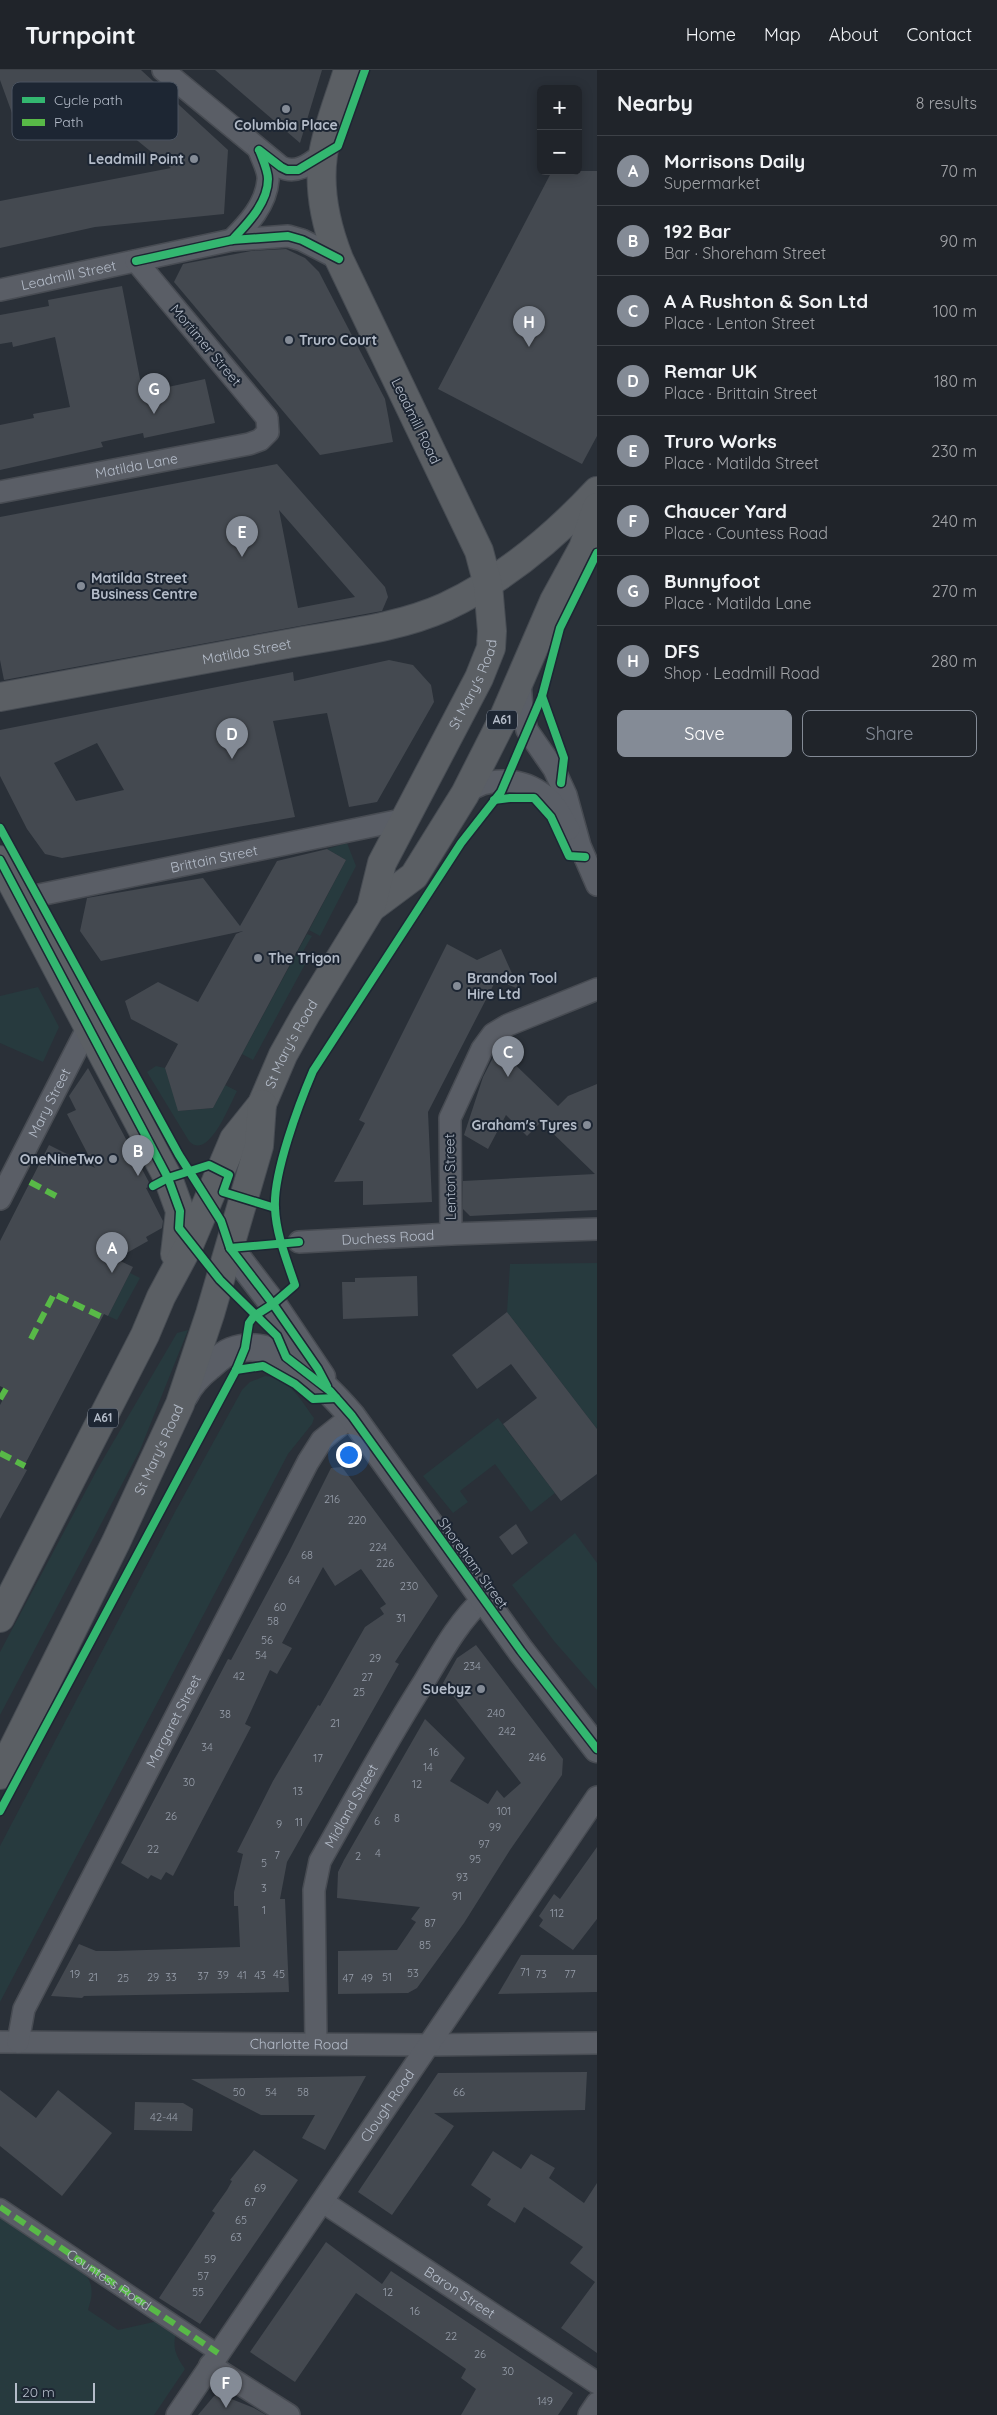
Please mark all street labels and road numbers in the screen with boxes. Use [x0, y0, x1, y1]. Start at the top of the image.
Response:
street label: Leadmill Street [19, 256, 118, 294]
street label: Mortimer Street [167, 300, 246, 390]
street label: Leadmill Road [387, 375, 445, 467]
street label: Matilda Lane [94, 449, 179, 482]
street label: Matilda Street [201, 634, 293, 669]
street label: St Mary's Road [445, 639, 500, 733]
road number: A61 [487, 710, 517, 730]
street label: Brittain Street [169, 841, 259, 877]
street label: St Mary's Road [261, 996, 322, 1091]
street label: Mary Street [24, 1065, 75, 1141]
street label: Lenton Street [440, 1133, 460, 1221]
street label: Duchess Road [341, 1226, 435, 1249]
street label: St Mary's Road [130, 1402, 188, 1498]
road number: A61 [88, 1409, 118, 1428]
street label: Shoreham Street [434, 1514, 512, 1612]
street label: Margaret Street [142, 1671, 205, 1771]
street label: Midland Street [320, 1760, 382, 1851]
street label: Charlotte Road [250, 2035, 348, 2053]
street label: Clough Road [356, 2066, 418, 2145]
street label: Countess Road [63, 2245, 155, 2315]
street label: Baron Street [421, 2262, 499, 2322]

